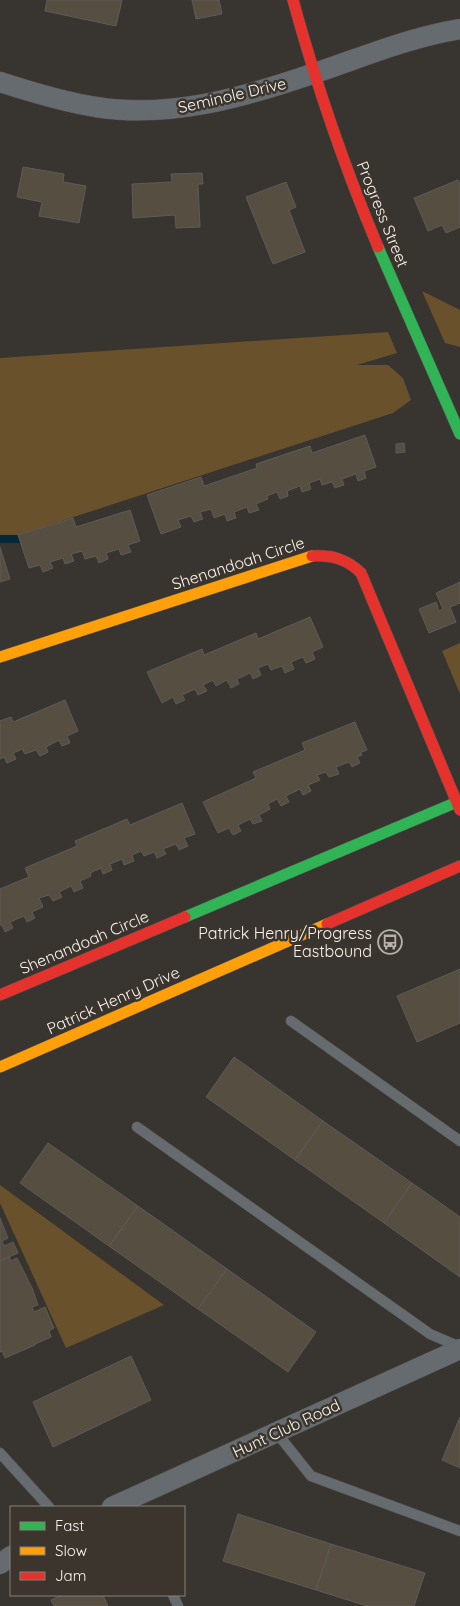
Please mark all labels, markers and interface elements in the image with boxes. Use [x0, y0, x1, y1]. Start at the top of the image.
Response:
street label: Seminole Drive [176, 73, 288, 117]
street label: Progress Street [353, 158, 413, 270]
street label: Shenandoah Circle [169, 532, 307, 594]
street label: Shenandoah Circle [16, 906, 152, 978]
place label: Patrick Henry/Progress Eastbound [198, 923, 372, 961]
bus stop icon: Patrick Henry/Progress Eastbound [377, 929, 403, 955]
street label: Patrick Henry Drive [43, 962, 183, 1038]
street label: Hunt Club Road [229, 1394, 343, 1462]
legend [10, 1506, 185, 1596]
text: Fast [55, 1516, 84, 1535]
text: Slow [55, 1541, 87, 1560]
text: Jam [55, 1566, 86, 1585]

